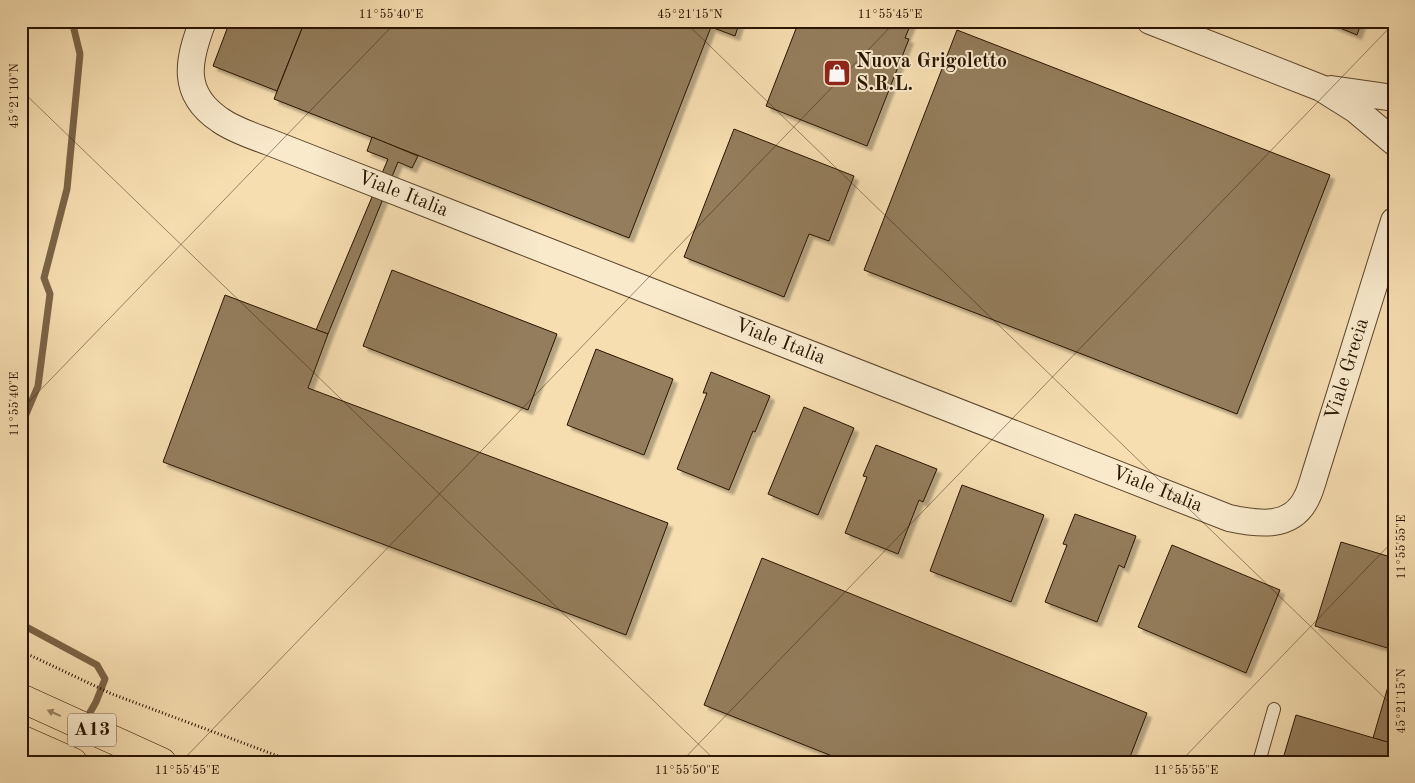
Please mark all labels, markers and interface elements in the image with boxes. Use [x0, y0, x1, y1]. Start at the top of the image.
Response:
text: 11°55'40"E [359, 8, 423, 21]
text: 45°21'15"N [657, 8, 723, 21]
text: 11°55'45"E [858, 8, 922, 21]
place label: Nuova Grigoletto S.R.L. [856, 52, 1007, 95]
shop icon: Nuova Grigoletto S.R.L. [822, 58, 852, 88]
text: 45°21'10"N [8, 63, 21, 129]
street label: Viale Italia [355, 168, 451, 221]
street label: Viale Italia [732, 315, 828, 369]
street label: Viale Grecia [1322, 316, 1373, 423]
text: 11°55'40"E [8, 372, 21, 436]
street label: Viale Italia [1109, 463, 1205, 517]
text: 11°55'55"E [1395, 515, 1408, 579]
text: 45°21'15"N [1395, 668, 1408, 734]
one-way arrow [47, 709, 61, 717]
road number: A13 [68, 714, 116, 746]
text: 11°55'45"E [155, 764, 219, 777]
text: 11°55'50"E [655, 764, 719, 777]
text: 11°55'55"E [1154, 764, 1218, 777]

